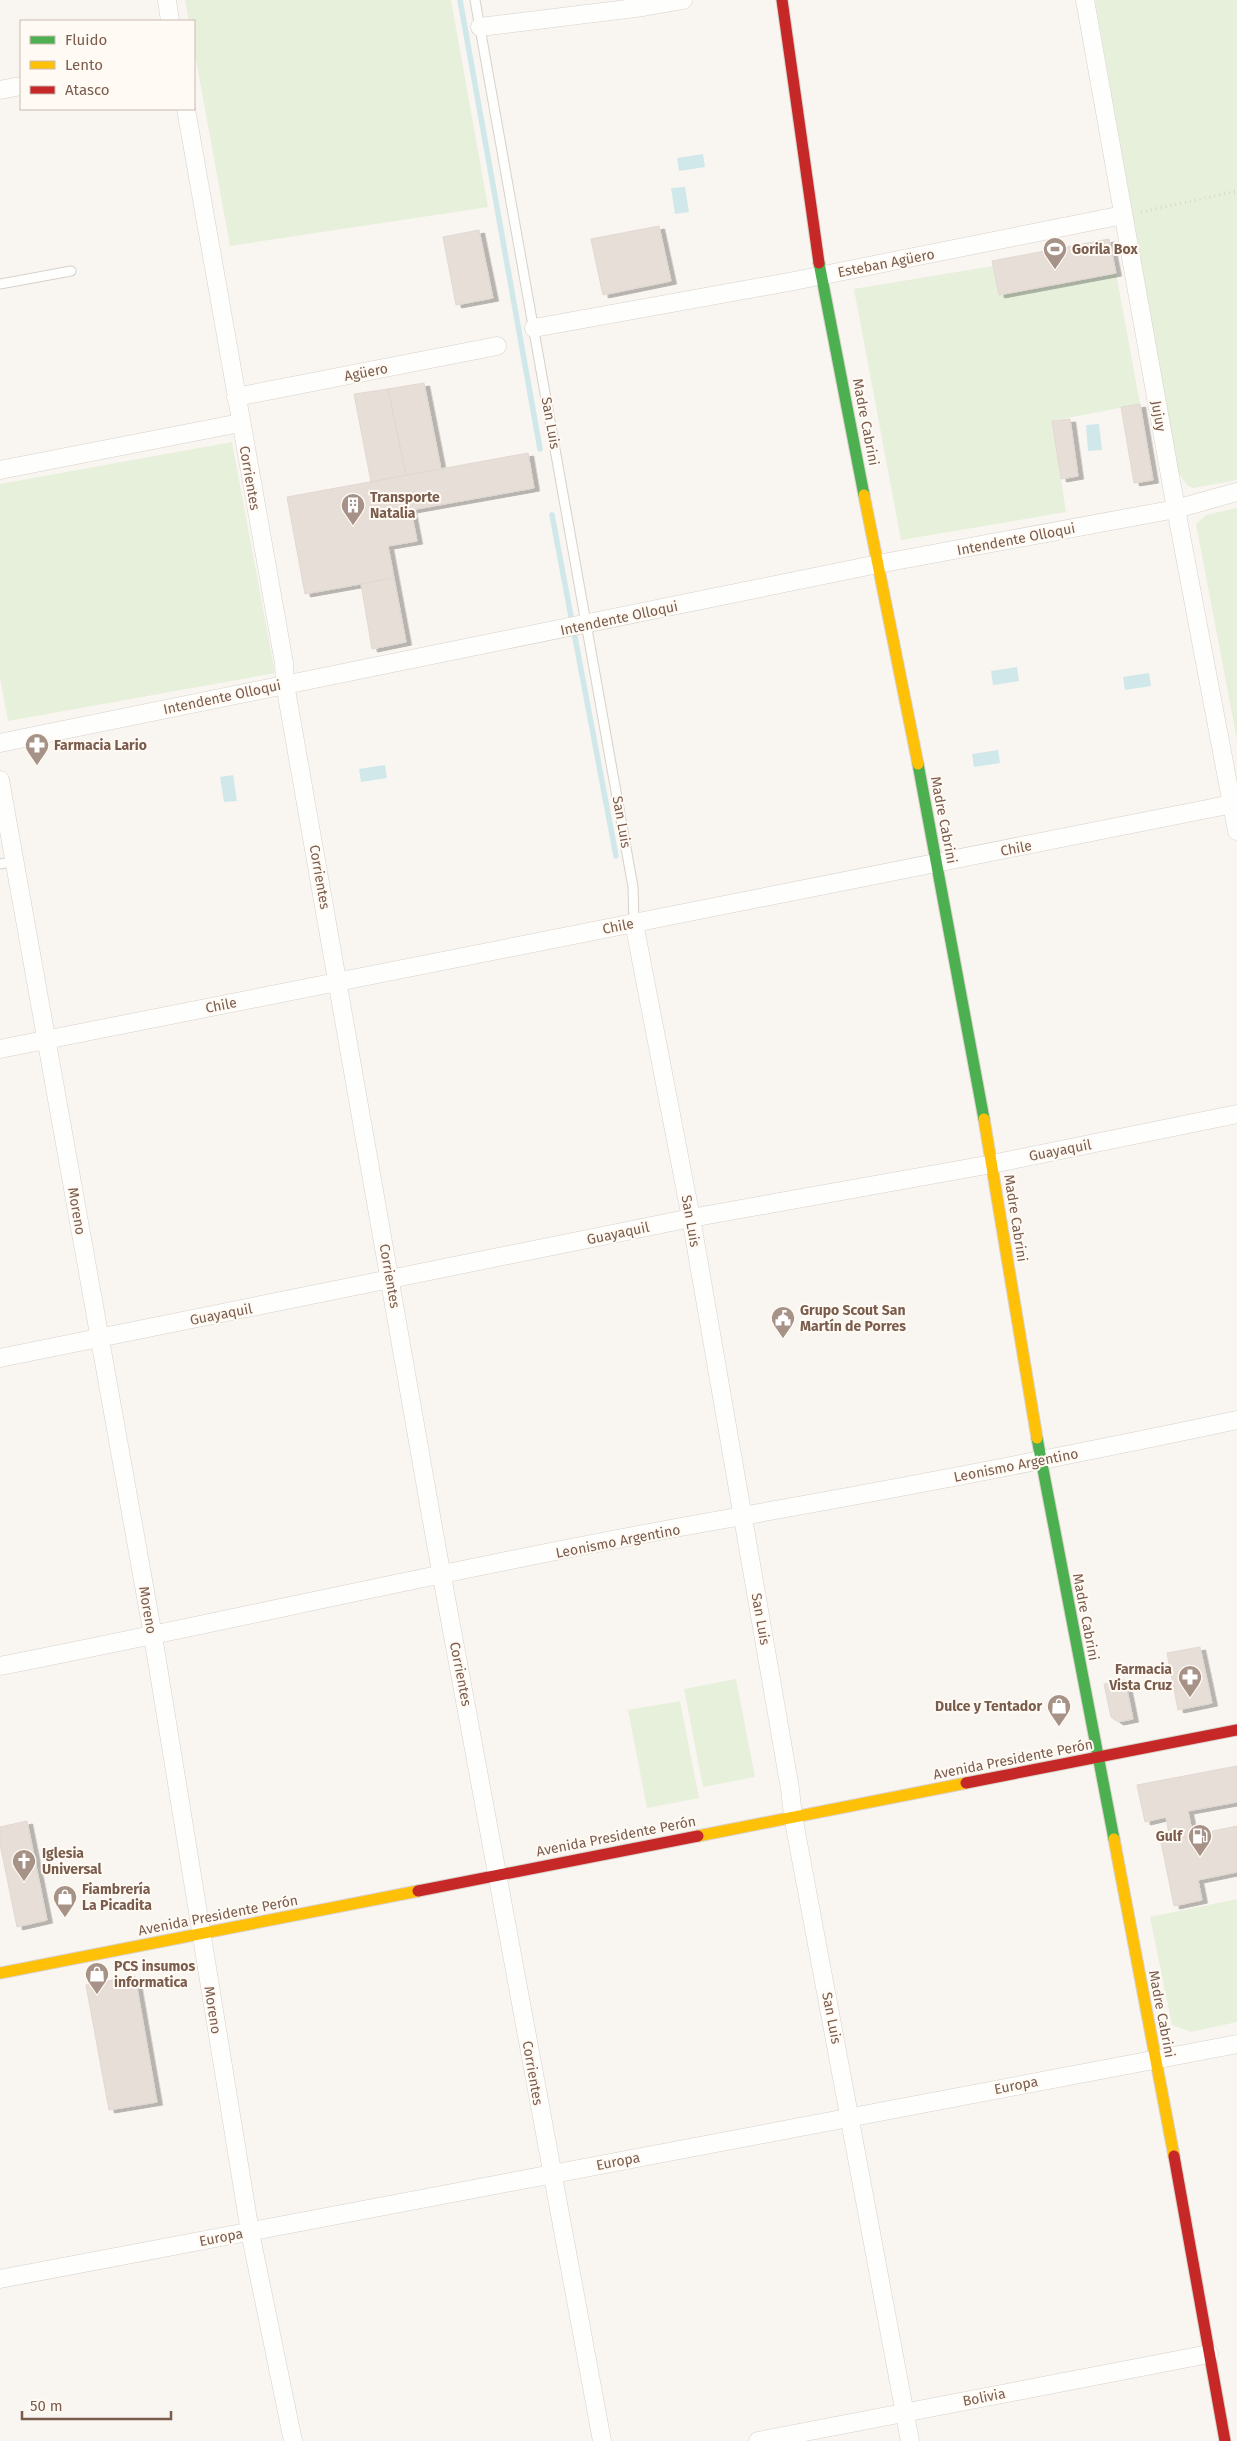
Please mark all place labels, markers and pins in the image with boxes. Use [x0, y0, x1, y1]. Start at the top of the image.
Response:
sports icon: Gorila Box [1042, 236, 1068, 270]
place label: Gorila Box [1072, 241, 1138, 258]
place label: Transporte Natalia [370, 489, 440, 522]
building icon: Transporte Natalia [340, 492, 366, 526]
pharmacy icon: Farmacia Lario [24, 732, 50, 766]
place label: Farmacia Lario [54, 737, 147, 754]
place label: Grupo Scout San Martín de Porres [800, 1302, 906, 1335]
public building icon: Grupo Scout San Martín de Porres [770, 1305, 796, 1339]
place label: Farmacia Vista Cruz [1108, 1661, 1173, 1694]
pharmacy icon: Farmacia Vista Cruz [1177, 1664, 1203, 1698]
shop icon: Dulce y Tentador [1046, 1693, 1072, 1727]
place label: Dulce y Tentador [935, 1698, 1042, 1715]
fuel station icon: Gulf [1187, 1823, 1213, 1857]
place label: Gulf [1156, 1828, 1184, 1845]
place label: Iglesia Universal [42, 1845, 103, 1878]
church icon: Iglesia Universal [11, 1848, 37, 1882]
place label: Fiambrería La Picadita [82, 1881, 152, 1914]
shop icon: Fiambrería La Picadita [52, 1884, 78, 1918]
place label: PCS insumos informatica [114, 1958, 195, 1991]
shop icon: PCS insumos informatica [84, 1961, 110, 1995]

